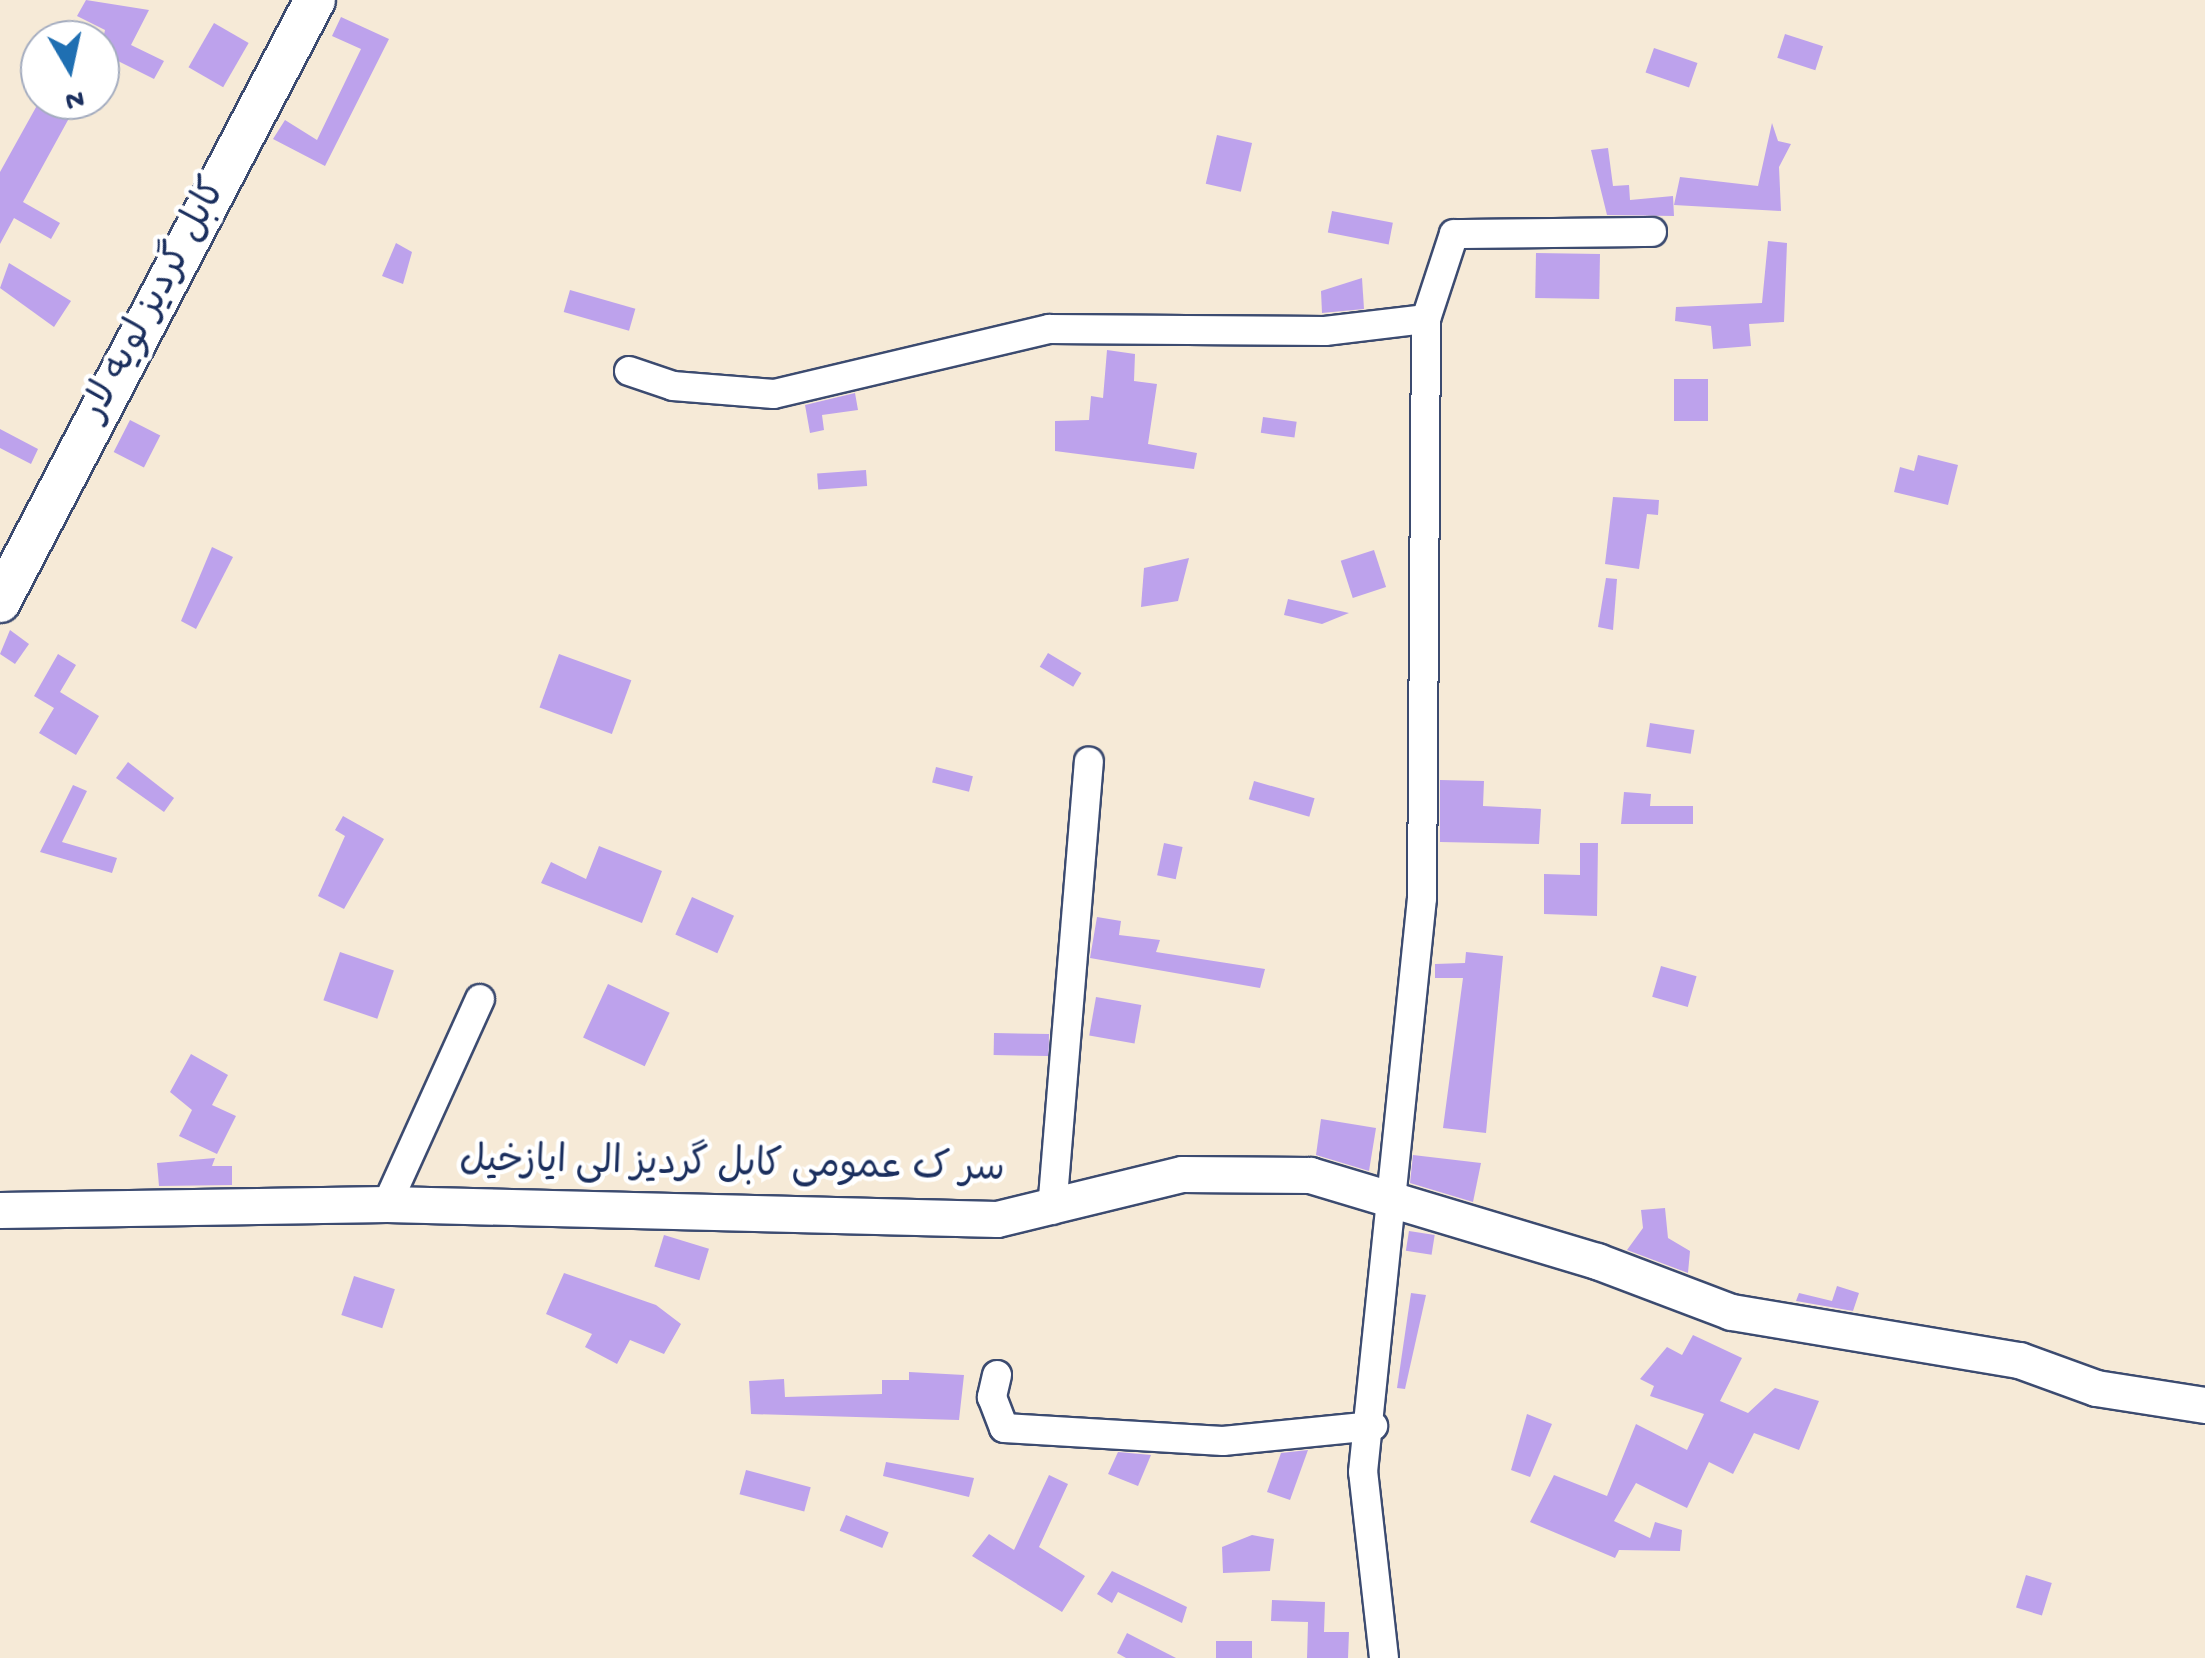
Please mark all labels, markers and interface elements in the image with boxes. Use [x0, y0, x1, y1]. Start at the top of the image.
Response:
north arrow [20, 20, 120, 120]
text: N [63, 80, 86, 116]
street label: کابل گردیز لویه لار [74, 172, 240, 430]
street label: سر ک عمومی کابل گردیز الی ایازخیل [459, 1140, 1005, 1196]

